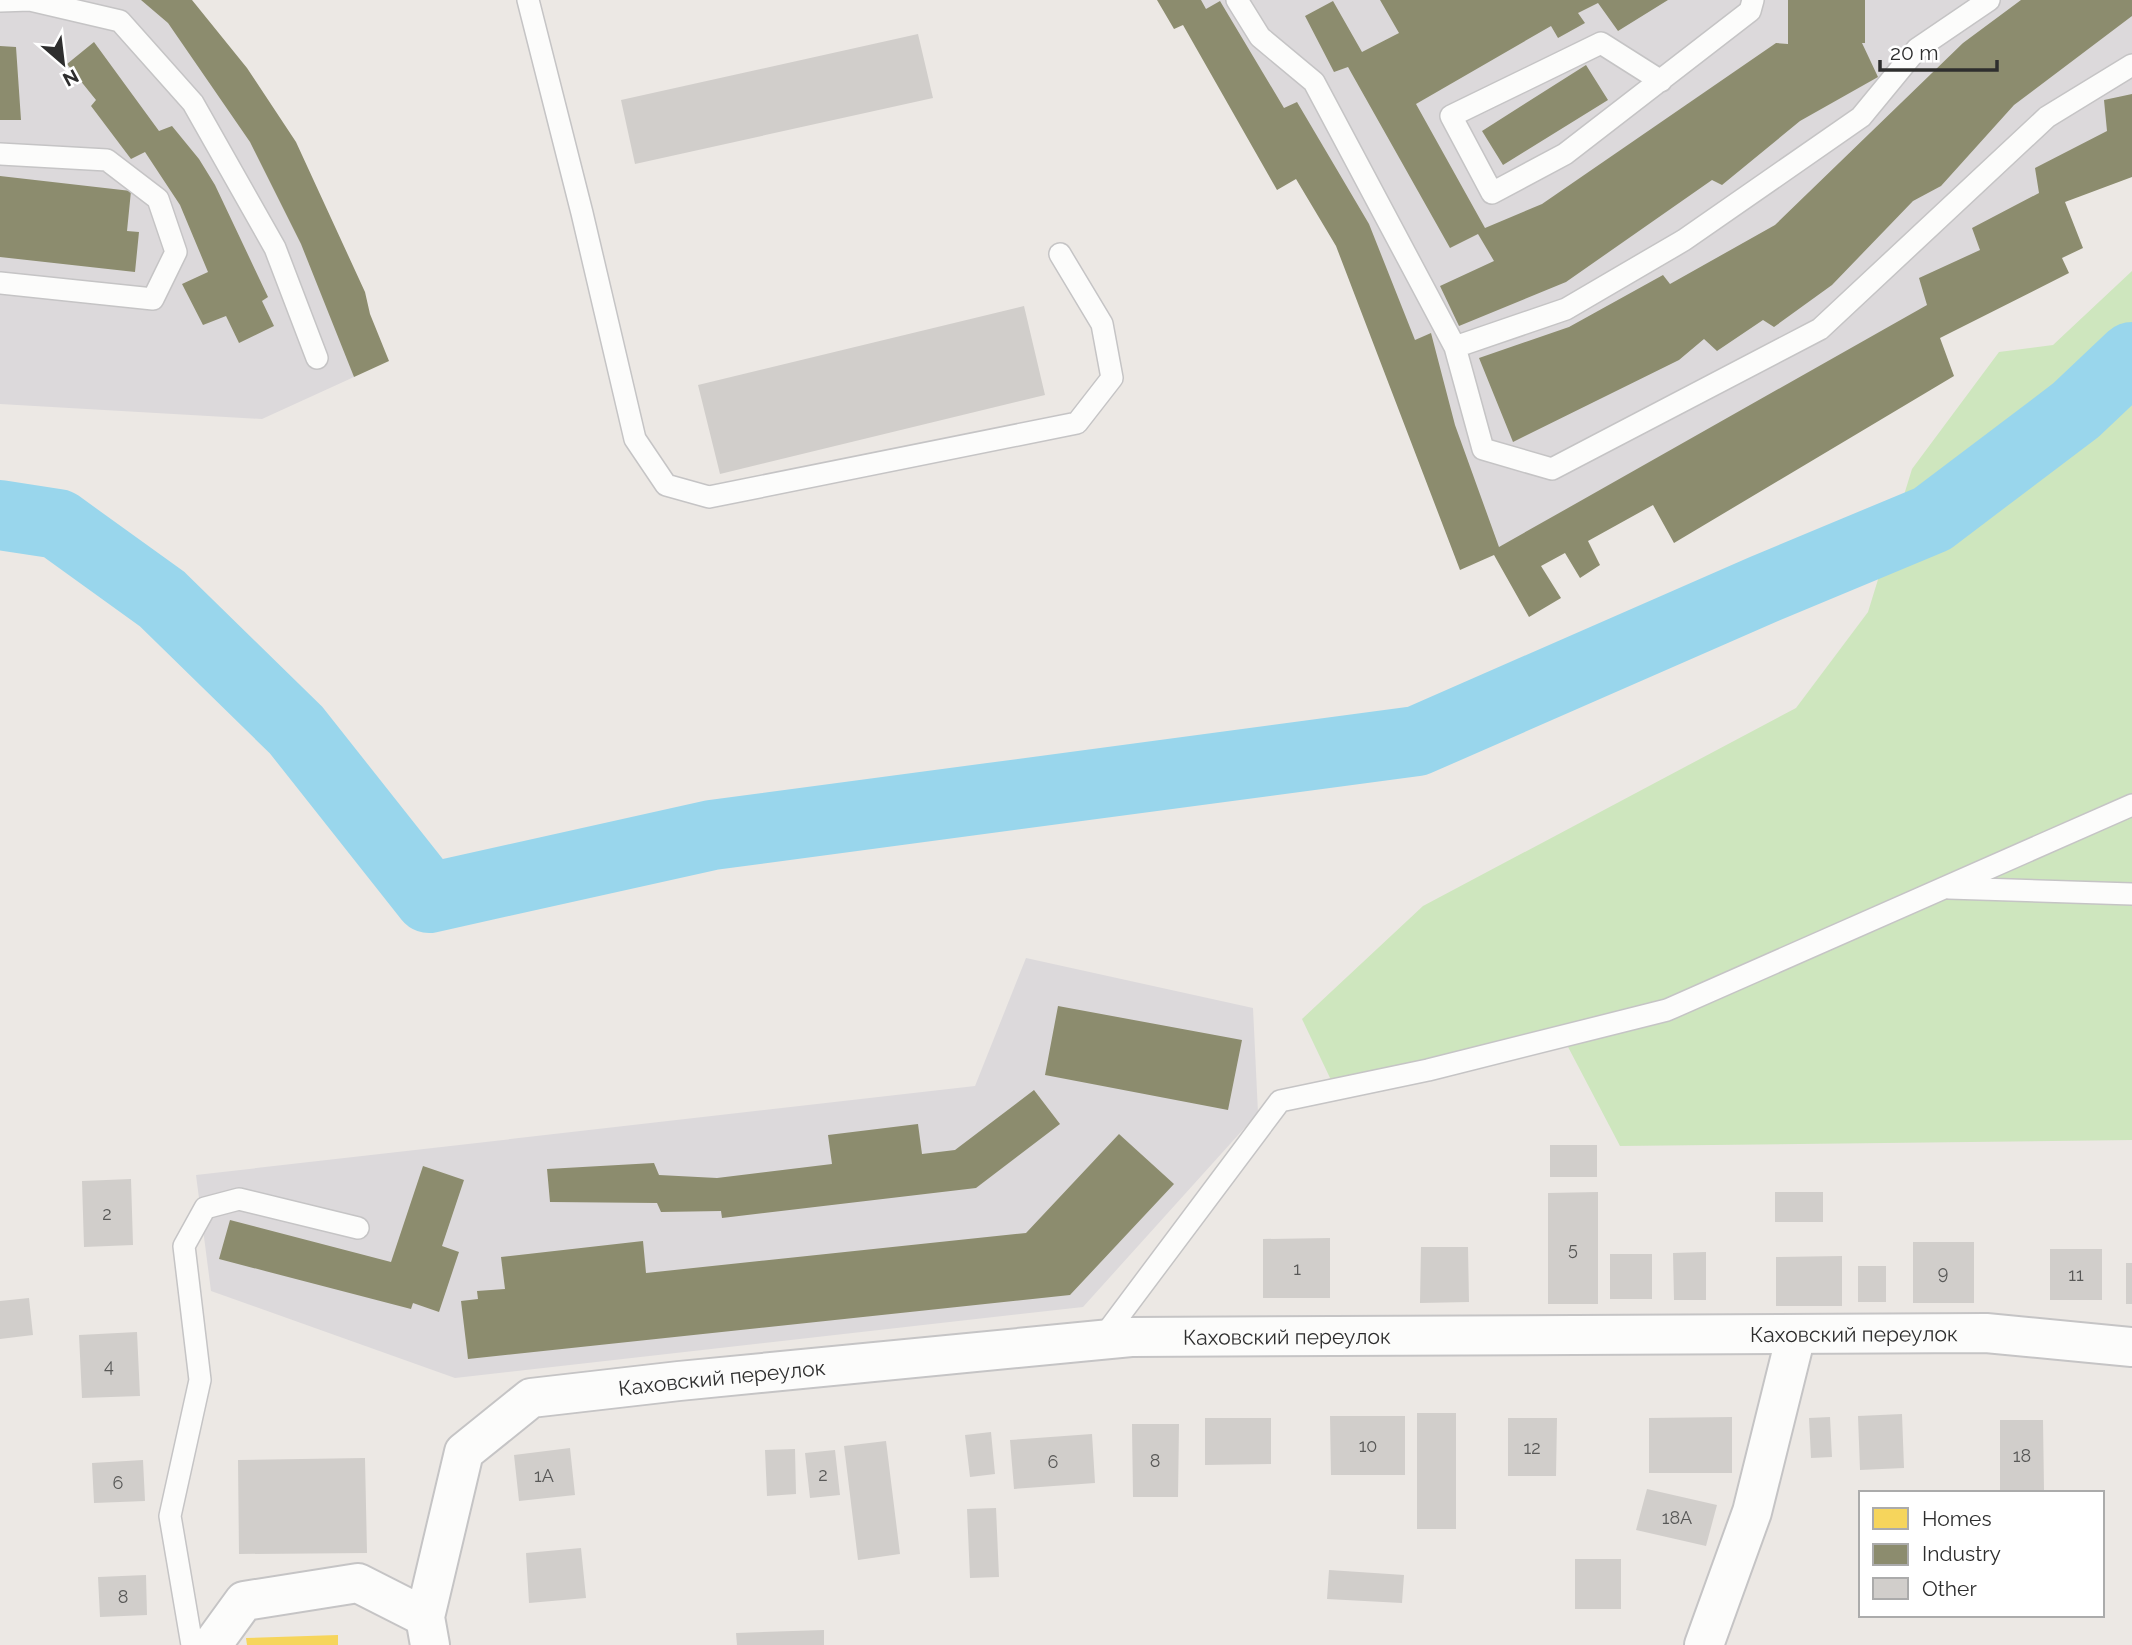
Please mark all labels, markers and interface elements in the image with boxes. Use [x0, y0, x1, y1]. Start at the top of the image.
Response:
north arrow [28, 28, 98, 98]
scale bar [1880, 28, 1997, 72]
text: 20 m [1890, 40, 1938, 65]
text: N [59, 65, 83, 91]
house number: 2 [102, 1203, 112, 1224]
house number: 5 [1568, 1238, 1578, 1259]
house number: 1 [1293, 1258, 1301, 1279]
house number: 9 [1938, 1262, 1948, 1283]
house number: 11 [2068, 1264, 2084, 1285]
street label: Каховский переулок [1750, 1321, 1958, 1347]
street label: Каховский переулок [1183, 1323, 1391, 1349]
street label: Каховский переулок [617, 1354, 827, 1400]
house number: 4 [104, 1355, 114, 1376]
house number: 10 [1359, 1435, 1377, 1456]
house number: 12 [1523, 1437, 1541, 1458]
house number: 18 [2013, 1445, 2031, 1466]
house number: 8 [1150, 1450, 1160, 1471]
house number: 6 [1048, 1451, 1059, 1472]
house number: 2 [818, 1464, 828, 1485]
house number: 1А [534, 1465, 554, 1486]
house number: 6 [113, 1472, 124, 1493]
legend [1859, 1491, 2104, 1617]
text: Homes [1922, 1506, 1992, 1531]
house number: 18А [1662, 1507, 1692, 1528]
text: Industry [1922, 1541, 2001, 1566]
text: Other [1922, 1576, 1977, 1601]
house number: 8 [118, 1586, 128, 1607]

